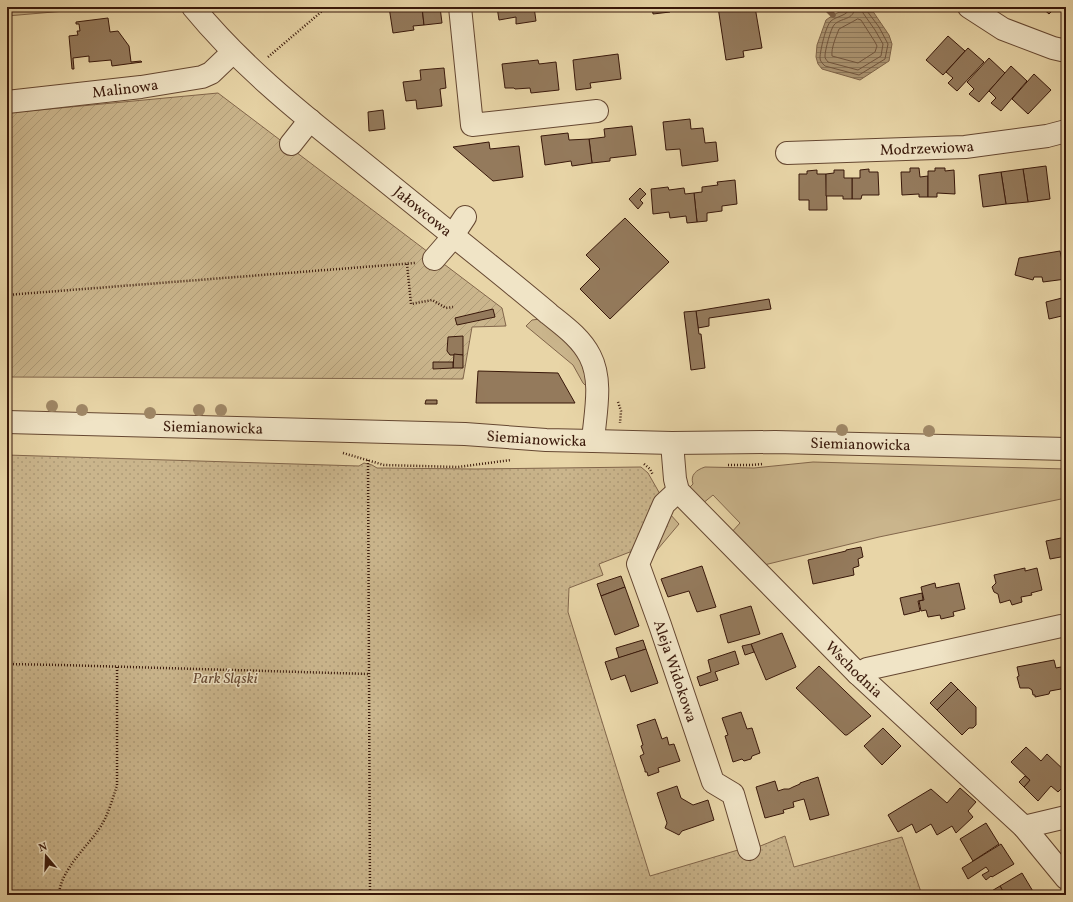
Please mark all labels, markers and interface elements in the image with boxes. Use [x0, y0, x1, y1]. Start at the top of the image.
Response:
street label: Malinowa [91, 75, 160, 104]
street label: Modrzewiowa [880, 137, 975, 162]
street label: Jałowcowa [388, 182, 456, 243]
street label: Siemianowicka [163, 417, 263, 441]
street label: Siemianowicka [486, 427, 587, 453]
street label: Siemianowicka [810, 434, 911, 457]
street label: Aleja Widokowa [647, 618, 701, 726]
street label: Wschodnia [820, 637, 886, 703]
park label: Park Śląski [193, 669, 258, 690]
north arrow [26, 836, 66, 876]
text: N [37, 840, 49, 856]

